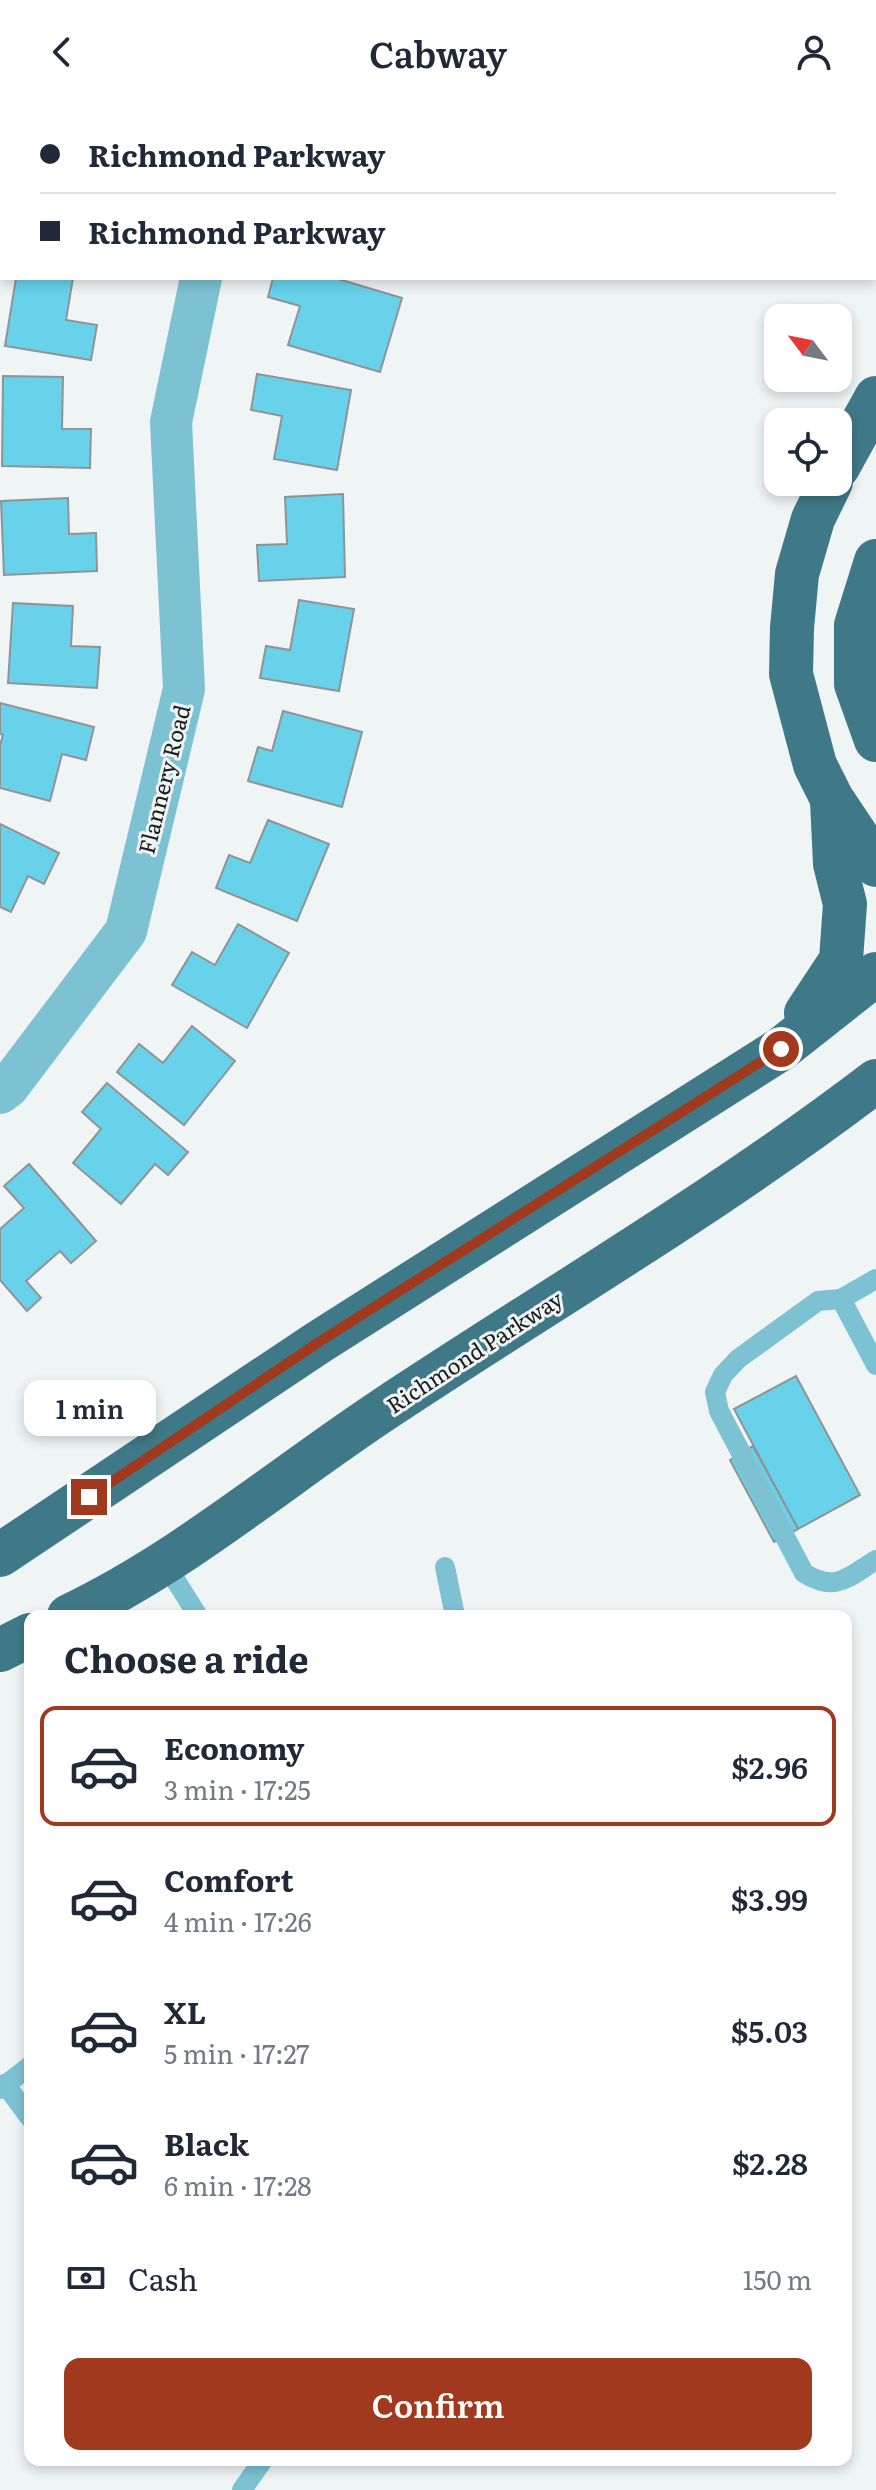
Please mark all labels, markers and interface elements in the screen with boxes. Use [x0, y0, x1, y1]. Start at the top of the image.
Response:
text: Cabway [369, 26, 507, 79]
icon: back [40, 30, 84, 74]
icon: person [792, 30, 836, 74]
text: Richmond Parkway [88, 132, 385, 176]
text: Richmond Parkway [88, 209, 385, 253]
north arrow [764, 304, 852, 392]
map controls [764, 304, 852, 496]
button: locate [764, 408, 852, 496]
street label: Flannery Road [128, 701, 198, 857]
route start [763, 1031, 799, 1067]
street label: Richmond Parkway [379, 1281, 569, 1421]
callout: 1 min [23, 1381, 155, 1437]
text: 1 min [56, 1388, 124, 1427]
route end [71, 1479, 107, 1515]
text: Choose a ride [64, 1631, 309, 1684]
text: Economy [164, 1725, 304, 1769]
icon: car [68, 1730, 140, 1802]
text: $2.96 [731, 1744, 808, 1788]
text: 3 min · 17:25 [164, 1769, 311, 1808]
text: Comfort [164, 1857, 294, 1901]
icon: car [68, 1862, 140, 1934]
text: $3.99 [731, 1876, 808, 1920]
text: 4 min · 17:26 [164, 1901, 312, 1940]
text: XL [164, 1989, 206, 2033]
icon: car [68, 1994, 140, 2066]
text: $5.03 [731, 2008, 808, 2052]
text: 5 min · 17:27 [164, 2033, 310, 2072]
text: Black [164, 2121, 249, 2165]
icon: car [68, 2126, 140, 2198]
text: $2.28 [732, 2140, 808, 2184]
text: 6 min · 17:28 [164, 2165, 312, 2204]
icon: cash [64, 2256, 108, 2300]
text: Cash [128, 2256, 198, 2300]
text: 150 m [743, 2259, 812, 2298]
button: Confirm [64, 2358, 812, 2450]

